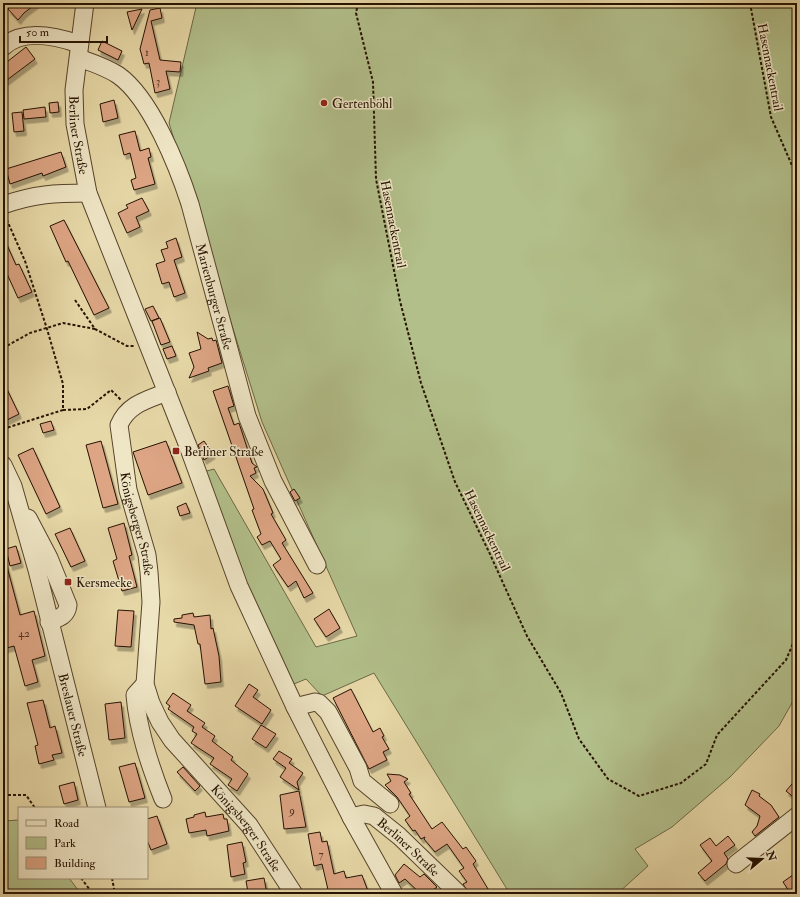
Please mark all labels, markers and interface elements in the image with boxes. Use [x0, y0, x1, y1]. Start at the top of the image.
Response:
scale bar [20, 18, 107, 44]
street label: Hasennackentrail [754, 22, 787, 113]
text: 50 m [26, 25, 50, 40]
house number: 1 [145, 46, 149, 59]
house number: 3 [156, 75, 160, 88]
street label: Berliner Straße [65, 95, 91, 176]
place label: Gertenböhl [332, 96, 393, 112]
marker: Gertenböhl [319, 98, 329, 108]
street label: Hasennackentrail [377, 179, 410, 270]
street label: Marienburger Straße [192, 242, 236, 352]
place label: Berliner Straße [184, 444, 264, 460]
marker: Berliner Straße [171, 446, 181, 456]
street label: Königsberger Straße [117, 471, 156, 577]
street label: Hasennackentrail [460, 487, 514, 575]
place label: Kersmecke [76, 575, 132, 591]
marker: Kersmecke [63, 577, 73, 587]
house number: 42 [18, 627, 30, 640]
street label: Breslauer Straße [54, 672, 91, 759]
street label: Königsberger Straße [207, 781, 285, 876]
house number: 9 [288, 804, 295, 817]
legend [18, 807, 148, 879]
street label: Berliner Straße [374, 815, 443, 881]
text: Road [54, 816, 79, 831]
text: Park [54, 836, 76, 851]
north arrow [742, 839, 782, 879]
house number: 7 [318, 848, 324, 861]
text: N [763, 848, 779, 864]
text: Building [54, 856, 97, 871]

